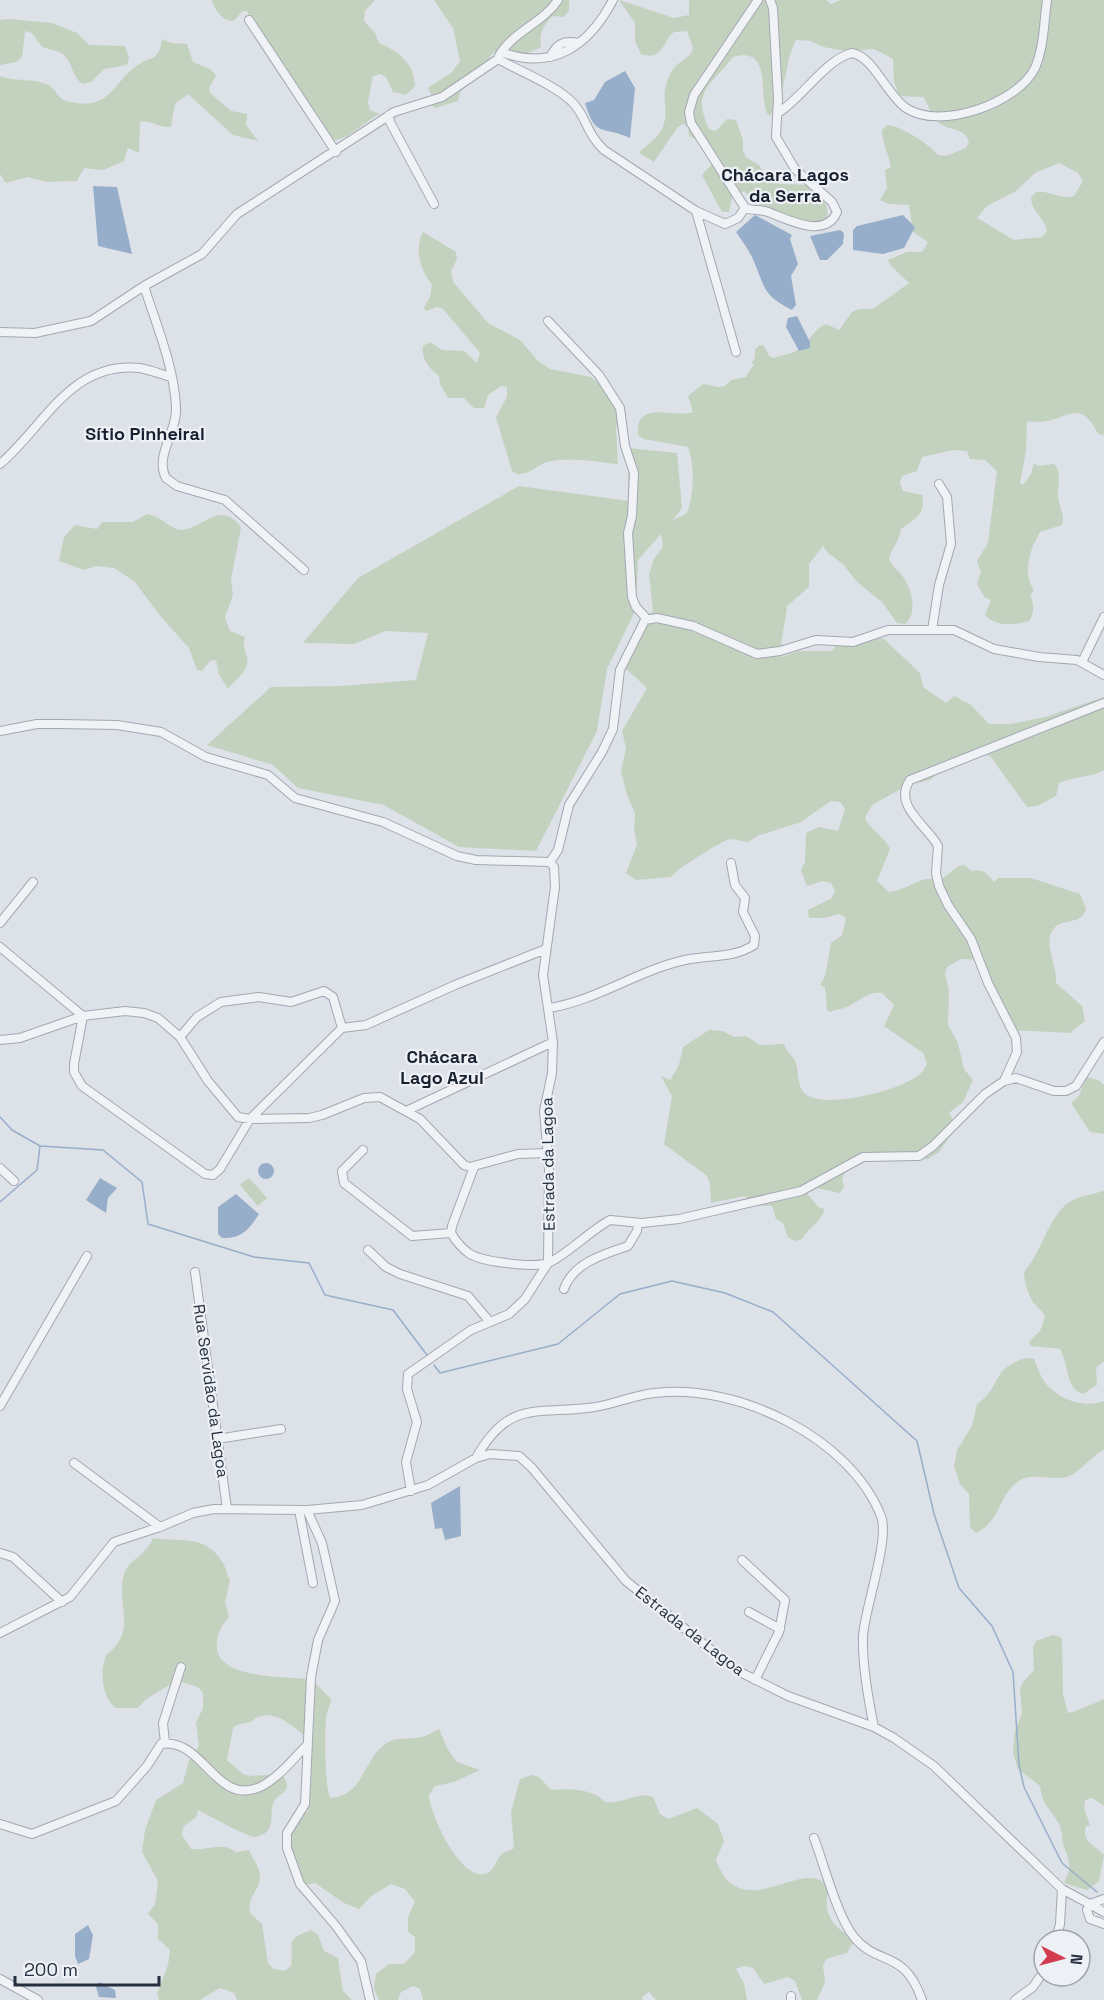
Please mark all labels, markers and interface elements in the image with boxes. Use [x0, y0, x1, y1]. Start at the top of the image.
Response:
district label: Chácara Lagos da Serra [721, 163, 849, 207]
district label: Sítio Pinheiral [85, 422, 205, 445]
district label: Chácara Lago Azul [400, 1045, 484, 1089]
street label: Estrada da Lagoa [536, 1097, 560, 1231]
street label: Rua Servidão da Lagoa [188, 1303, 234, 1479]
street label: Estrada da Lagoa [631, 1582, 749, 1680]
north arrow [1032, 1928, 1092, 1988]
scale bar [15, 1949, 159, 1987]
text: N [1065, 1953, 1087, 1966]
text: 200 m [24, 1958, 78, 1981]

